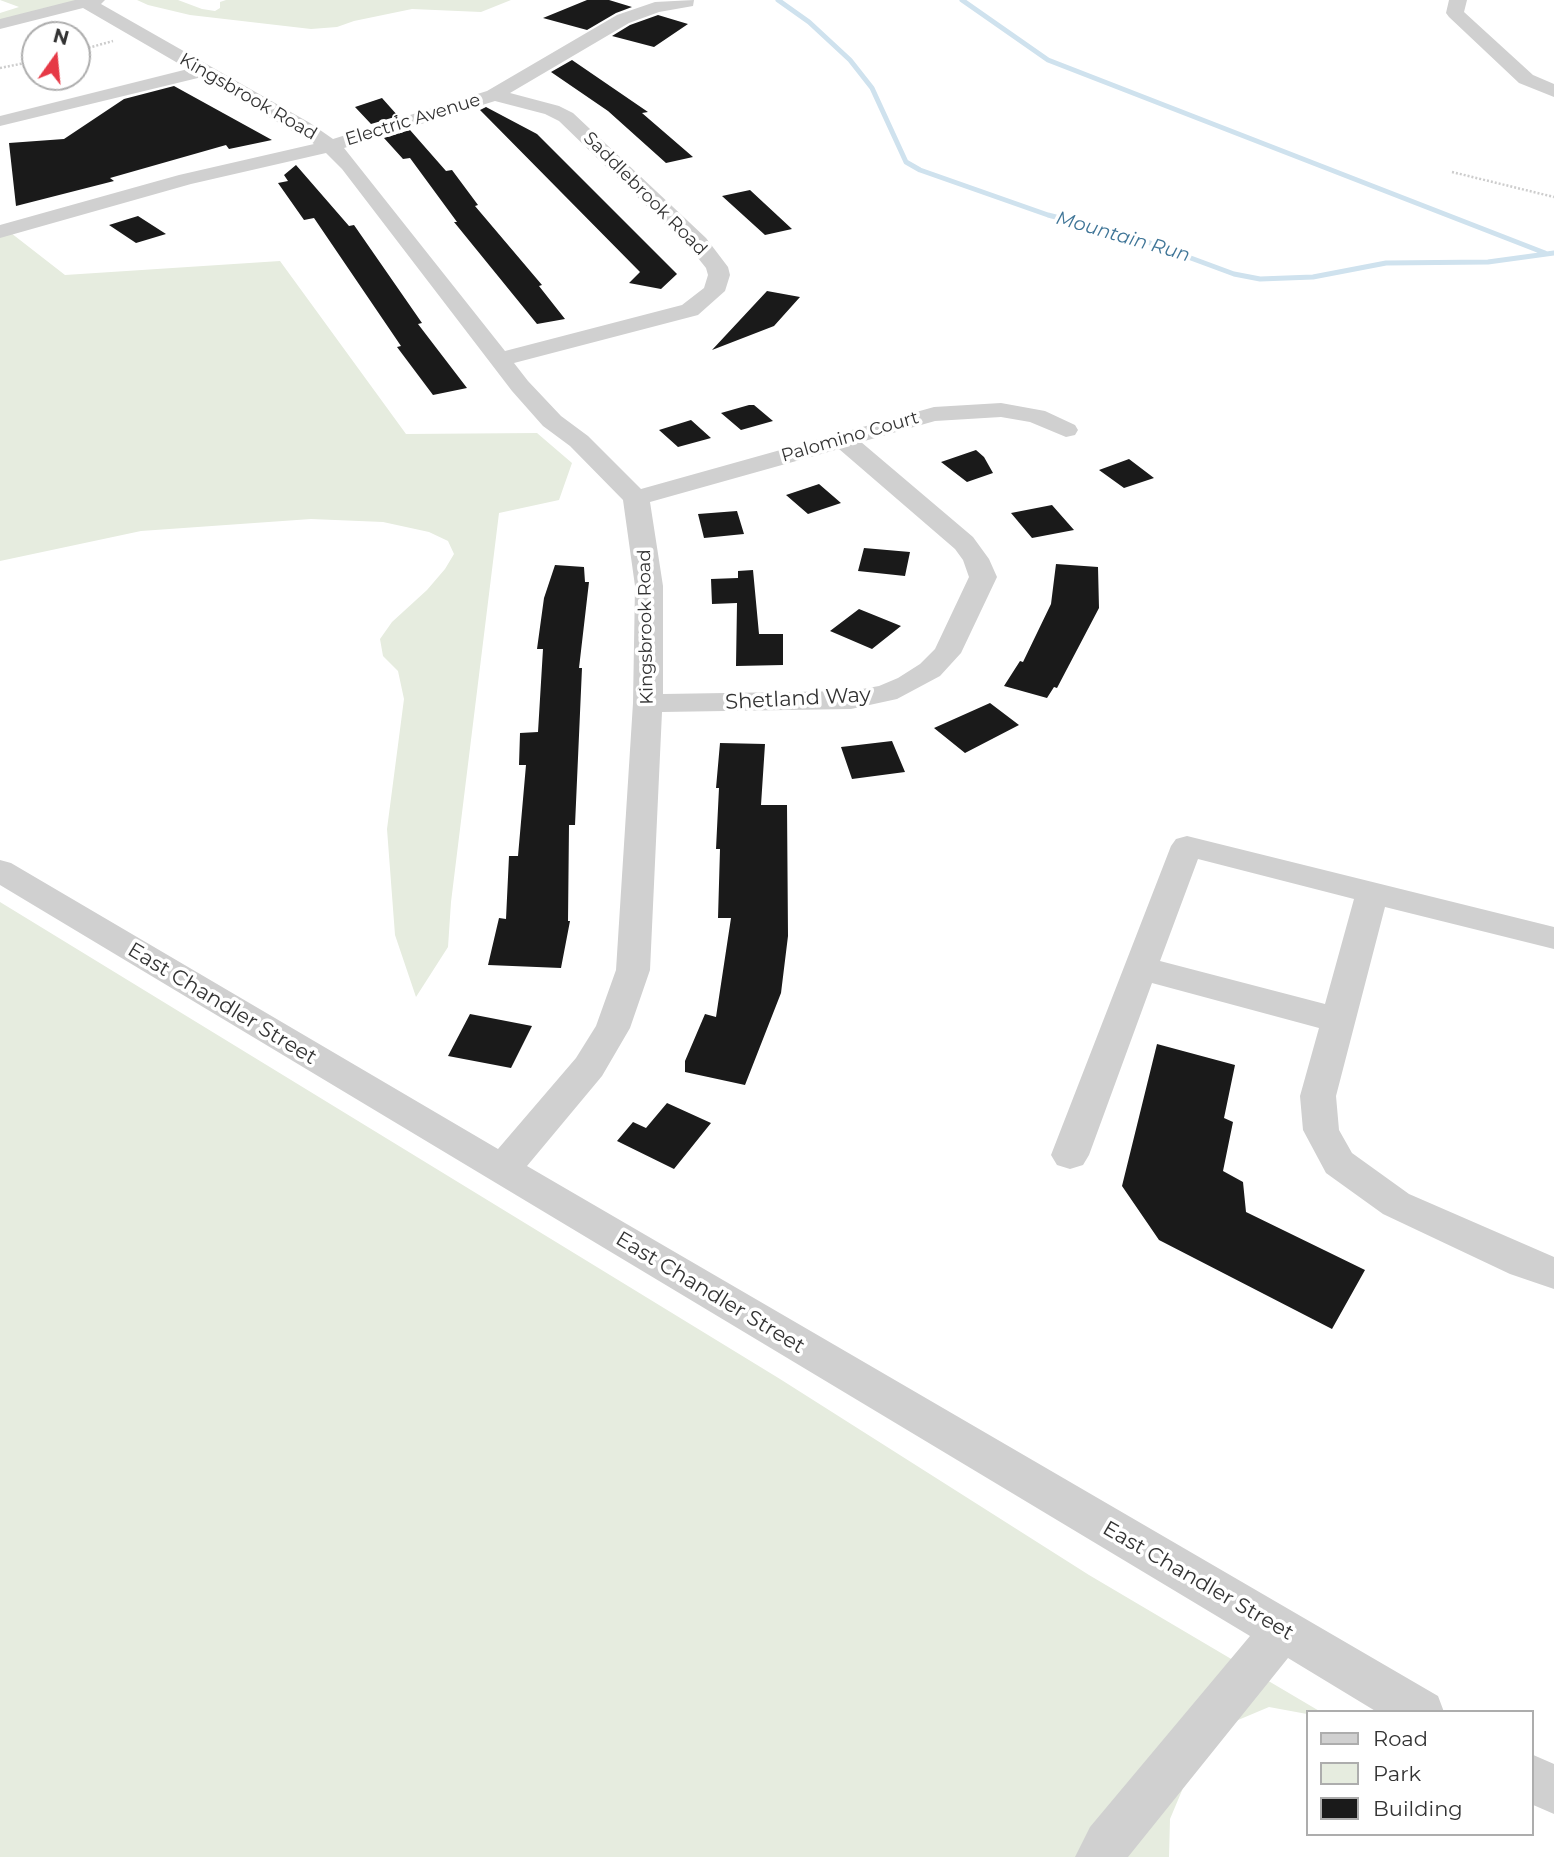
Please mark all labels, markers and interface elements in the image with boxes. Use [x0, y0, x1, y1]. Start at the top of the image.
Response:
north arrow [21, 21, 91, 91]
text: N [51, 24, 71, 50]
street label: Kingsbrook Road [175, 49, 321, 145]
street label: Electric Avenue [343, 89, 483, 151]
street label: Saddlebrook Road [579, 128, 711, 260]
water label: Mountain Run [1053, 207, 1193, 267]
street label: Palomino Court [779, 407, 921, 467]
street label: Kingsbrook Road [634, 549, 658, 705]
street label: Shetland Way [725, 683, 871, 715]
street label: East Chandler Street [123, 938, 321, 1070]
street label: East Chandler Street [611, 1227, 809, 1359]
street label: East Chandler Street [1098, 1516, 1298, 1646]
legend [1306, 1710, 1533, 1836]
text: Road [1373, 1726, 1428, 1751]
text: Park [1373, 1761, 1421, 1786]
text: Building [1373, 1796, 1463, 1821]

